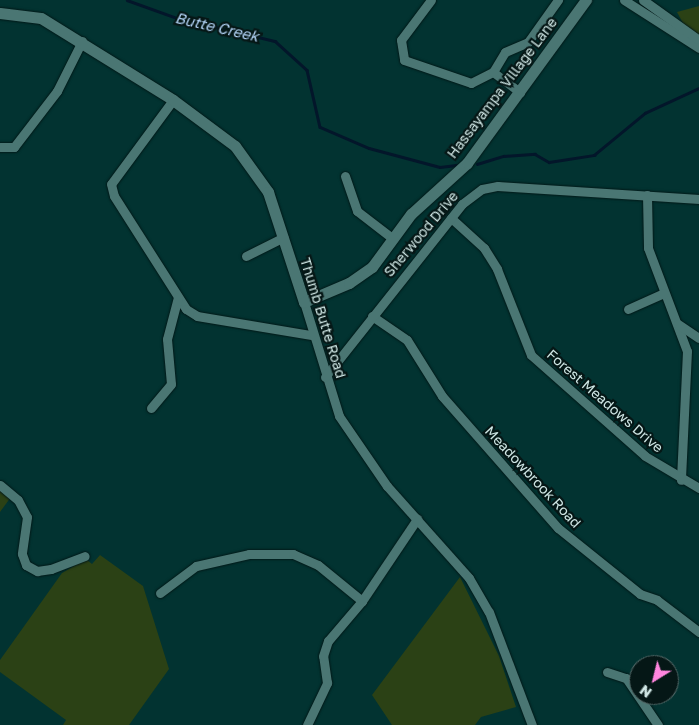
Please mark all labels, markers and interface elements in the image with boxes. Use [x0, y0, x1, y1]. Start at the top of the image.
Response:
water label: Butte Creek [173, 9, 261, 45]
street label: Hassayampa Village Lane [444, 14, 560, 162]
street label: Sherwood Drive [380, 188, 462, 280]
street label: Thumb Butte Road [297, 256, 349, 380]
street label: Forest Meadows Drive [543, 346, 667, 456]
street label: Meadowbrook Road [482, 423, 584, 531]
north arrow [629, 655, 679, 705]
text: N [636, 682, 655, 702]

